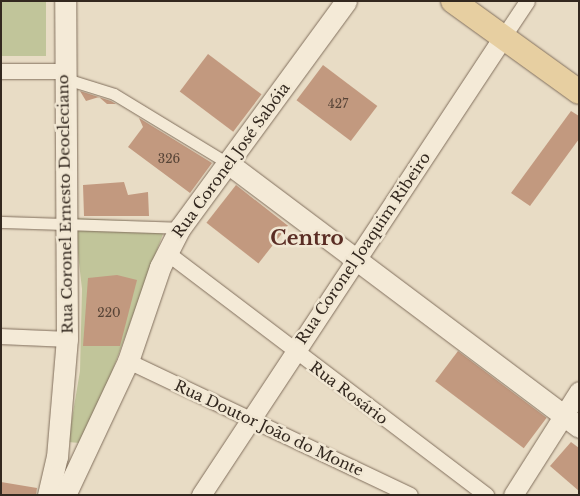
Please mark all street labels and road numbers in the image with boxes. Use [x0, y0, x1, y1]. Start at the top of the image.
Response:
street label: Rua Coronel Ernesto Deocleciano [54, 74, 76, 334]
street label: Rua Coronel José Sabóia [169, 79, 293, 241]
street label: Rua Coronel Joaquim Ribeiro [292, 149, 434, 347]
street label: Rua Rosário [306, 358, 392, 428]
street label: Rua Doutor João do Monte [171, 376, 367, 480]

